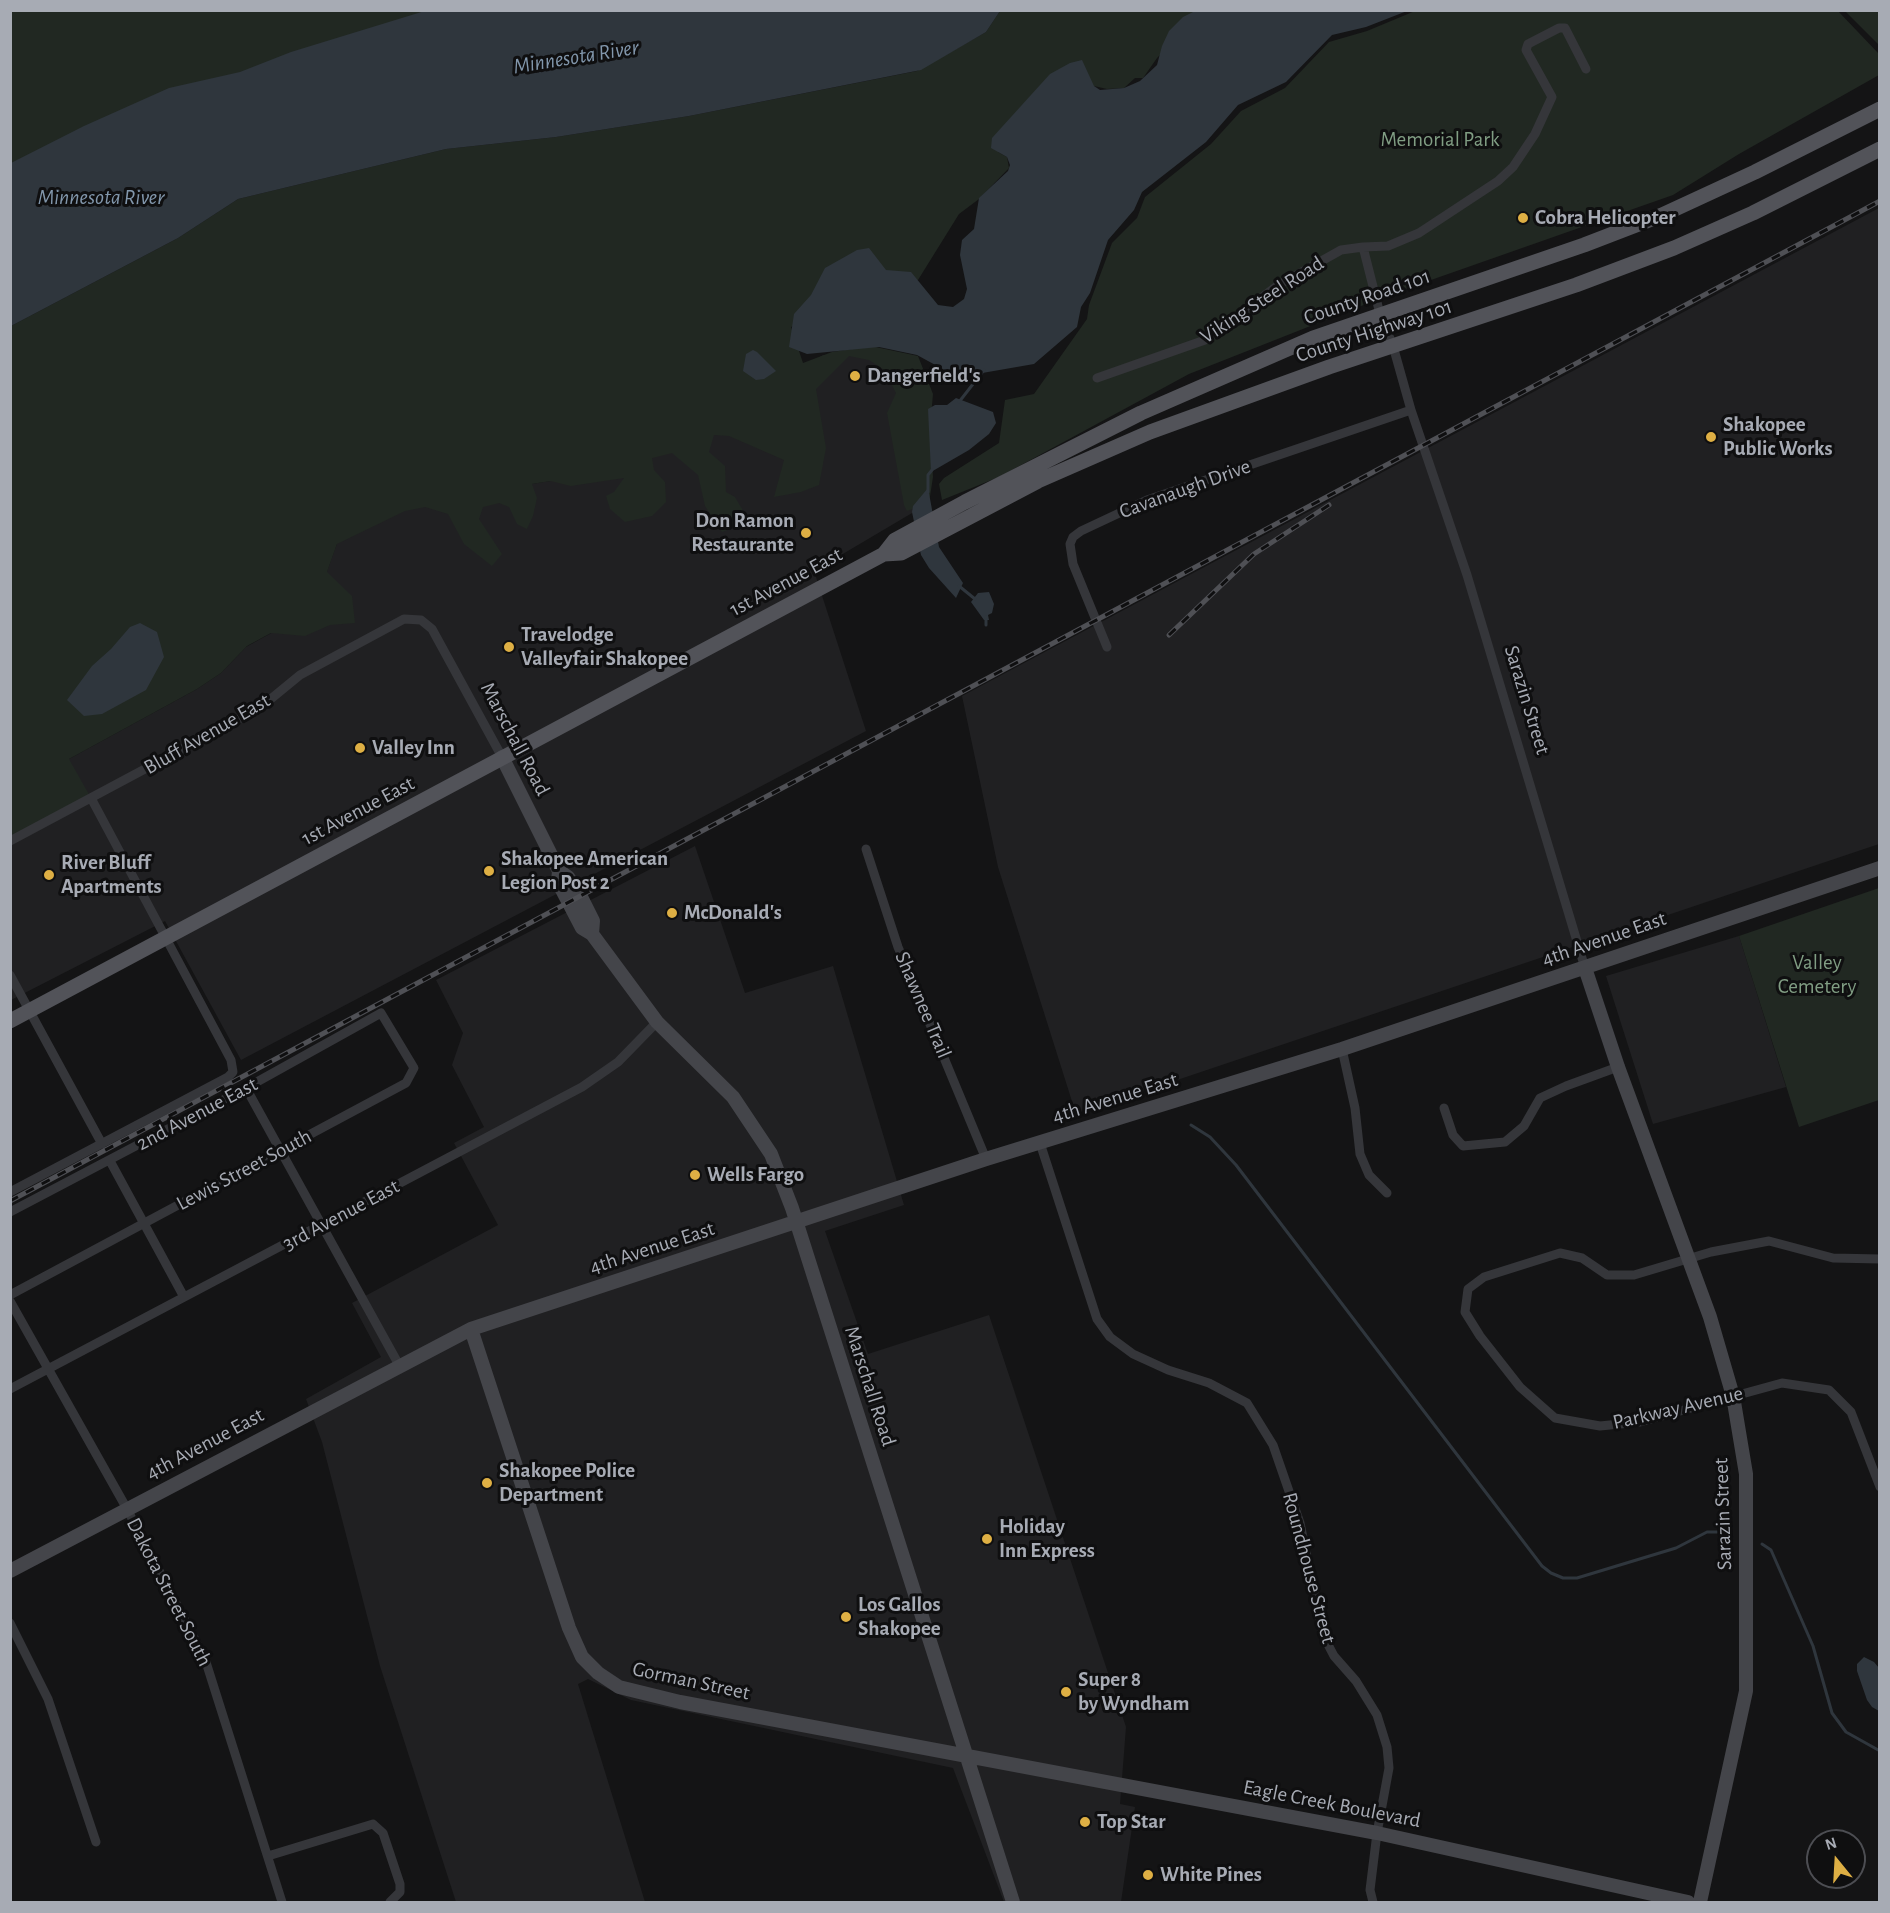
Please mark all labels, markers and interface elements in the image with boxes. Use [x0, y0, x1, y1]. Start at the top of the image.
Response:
water label: Minnesota River [511, 34, 641, 80]
park label: Memorial Park [1380, 127, 1500, 153]
water label: Minnesota River [38, 184, 164, 210]
place label: Cobra Helicopter [1535, 205, 1676, 231]
marker: Cobra Helicopter [1516, 211, 1530, 225]
street label: Viking Steel Road [1196, 251, 1328, 349]
street label: County Road 101 [1300, 264, 1434, 330]
street label: County Highway 101 [1293, 294, 1455, 368]
place label: Dangerfield's [867, 363, 981, 389]
marker: Dangerfield's [848, 369, 862, 383]
place label: Shakopee Public Works [1723, 412, 1832, 462]
marker: Shakopee Public Works [1704, 430, 1718, 444]
street label: Cavanaugh Drive [1116, 454, 1254, 524]
place label: Don Ramon Restaurante [691, 508, 794, 558]
marker: Don Ramon Restaurante [799, 526, 813, 540]
street label: 1st Avenue East [725, 542, 847, 622]
place label: Travelodge Valleyfair Shakopee [521, 622, 688, 672]
marker: Travelodge Valleyfair Shakopee [502, 640, 516, 654]
street label: Sarazin Street [1498, 642, 1556, 758]
street label: Marschall Road [475, 678, 555, 800]
street label: Bluff Avenue East [139, 688, 275, 780]
place label: Valley Inn [372, 735, 455, 761]
marker: Valley Inn [353, 741, 367, 755]
street label: 1st Avenue East [297, 771, 419, 851]
place label: Shakopee American Legion Post 2 [501, 846, 668, 896]
place label: River Bluff Apartments [61, 850, 162, 900]
marker: Shakopee American Legion Post 2 [482, 864, 496, 878]
marker: River Bluff Apartments [42, 868, 56, 882]
place label: McDonald's [684, 900, 782, 926]
marker: McDonald's [665, 906, 679, 920]
street label: 4th Avenue East [1539, 906, 1669, 972]
street label: Shawnee Trail [889, 948, 957, 1062]
park label: Valley Cemetery [1778, 950, 1856, 1000]
street label: 4th Avenue East [1049, 1067, 1181, 1129]
street label: 2nd Avenue East [132, 1072, 262, 1156]
street label: Lewis Street South [172, 1124, 316, 1216]
place label: Wells Fargo [707, 1162, 804, 1188]
marker: Wells Fargo [688, 1168, 702, 1182]
street label: 3rd Avenue East [278, 1174, 404, 1256]
street label: 4th Avenue East [586, 1216, 718, 1280]
street label: Marschall Road [839, 1323, 901, 1449]
street label: Parkway Avenue [1610, 1381, 1746, 1435]
street label: 4th Avenue East [142, 1402, 268, 1486]
street label: Sarazin Street [1708, 1457, 1738, 1571]
place label: Shakopee Police Department [499, 1458, 635, 1508]
marker: Shakopee Police Department [480, 1476, 494, 1490]
street label: Roundhouse Street [1277, 1490, 1341, 1646]
street label: Dakota Street South [121, 1513, 217, 1671]
place label: Holiday Inn Express [999, 1514, 1095, 1564]
marker: Holiday Inn Express [980, 1532, 994, 1546]
place label: Los Gallos Shakopee [858, 1592, 941, 1642]
marker: Los Gallos Shakopee [839, 1610, 853, 1624]
street label: Gorman Street [630, 1656, 752, 1706]
place label: Super 8 by Wyndham [1078, 1667, 1189, 1717]
marker: Super 8 by Wyndham [1059, 1685, 1073, 1699]
street label: Eagle Creek Boulevard [1241, 1774, 1423, 1834]
place label: Top Star [1097, 1809, 1166, 1835]
marker: Top Star [1078, 1815, 1092, 1829]
north arrow [1806, 1829, 1866, 1889]
text: N [1823, 1834, 1839, 1853]
place label: White Pines [1160, 1862, 1262, 1888]
marker: White Pines [1141, 1868, 1155, 1882]

